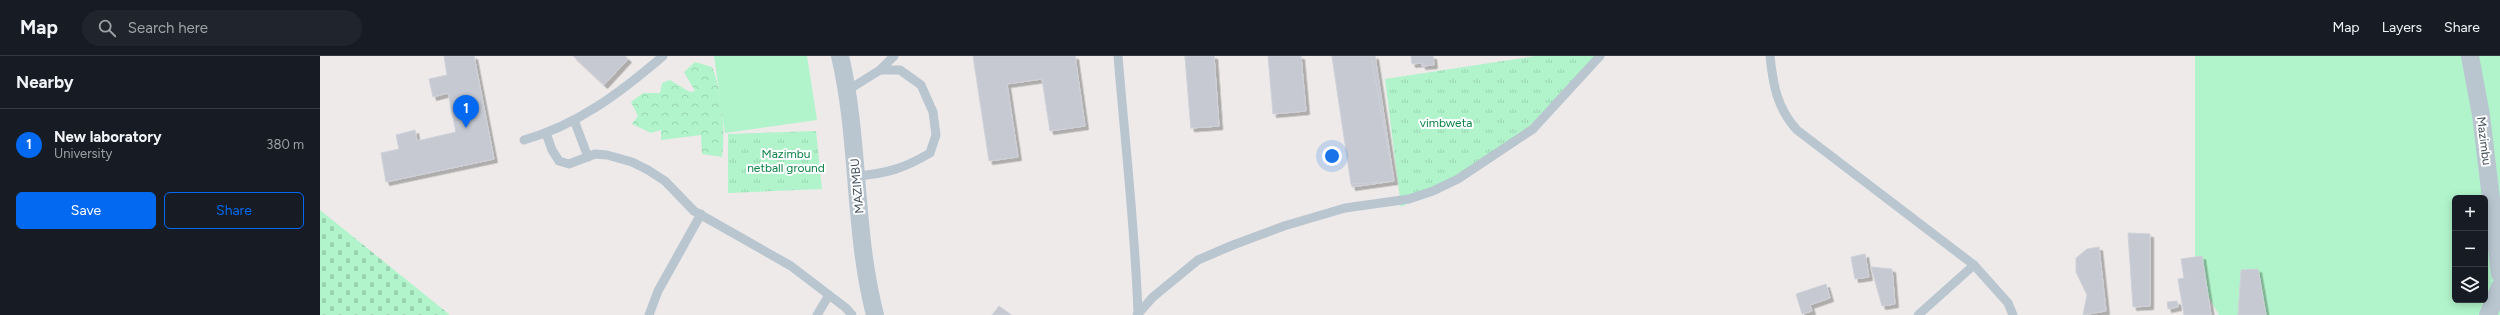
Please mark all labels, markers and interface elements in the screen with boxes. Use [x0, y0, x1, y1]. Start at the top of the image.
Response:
search box [82, 10, 362, 46]
text: Map [20, 16, 58, 39]
icon: search [96, 17, 118, 39]
text: Search here [128, 19, 208, 37]
text: Map [2332, 19, 2360, 36]
text: Layers [2382, 19, 2422, 36]
text: Share [2444, 19, 2480, 36]
text: Nearby [16, 72, 74, 92]
pin: 1 [453, 95, 479, 128]
park label: vimbweta [1420, 116, 1472, 130]
street label: Mazimbu [2474, 116, 2494, 166]
text: New laboratory [54, 128, 162, 146]
text: 1 [26, 137, 32, 152]
text: 380 m [266, 137, 304, 152]
text: University [54, 146, 112, 161]
your location [1322, 146, 1342, 166]
park label: Mazimbu netball ground [747, 147, 825, 175]
street label: MAZIMBU [848, 158, 866, 214]
button: Save [16, 192, 156, 229]
button: Share [164, 192, 304, 229]
map controls [2452, 195, 2488, 303]
button: + [2452, 195, 2488, 231]
button: − [2452, 231, 2488, 267]
button: layers [2452, 267, 2488, 303]

